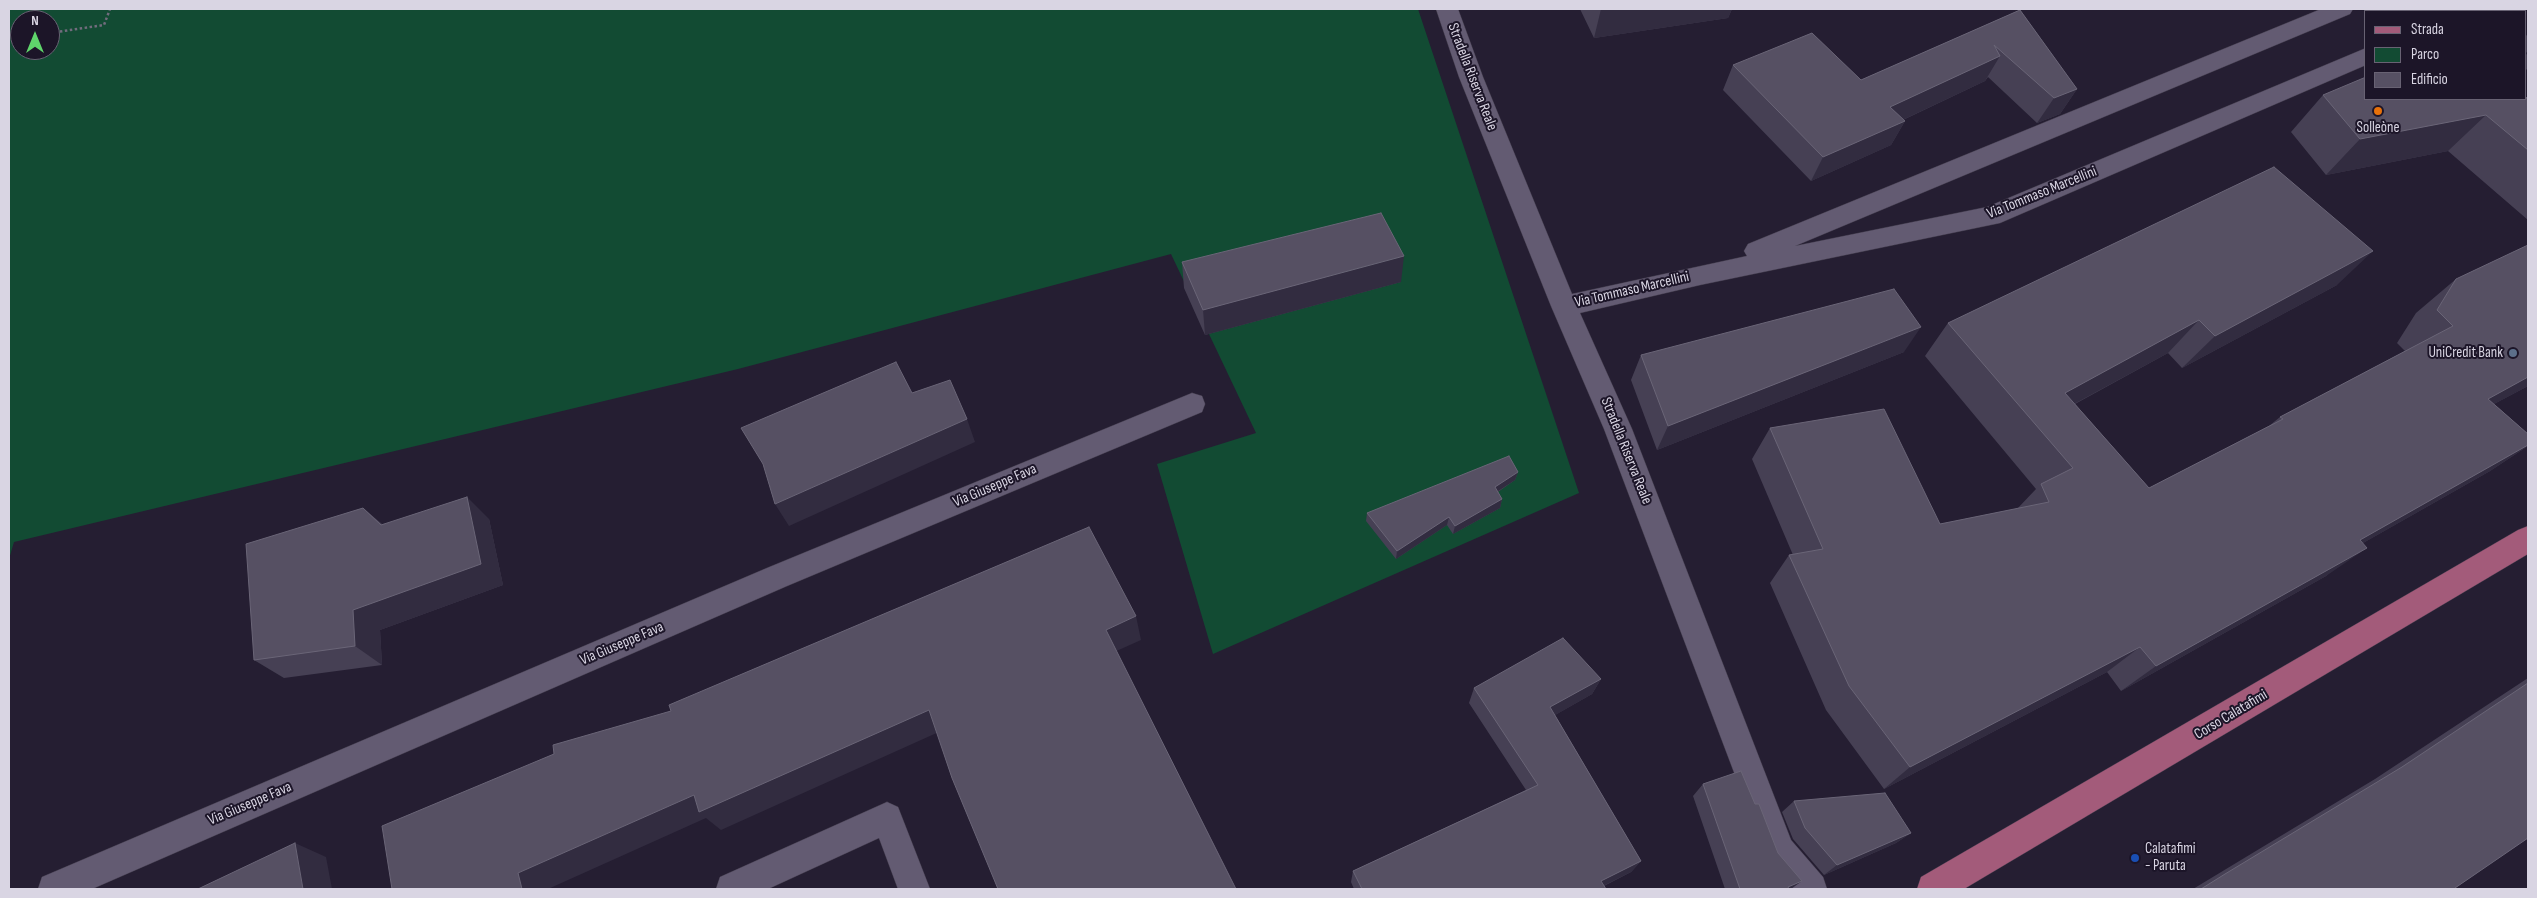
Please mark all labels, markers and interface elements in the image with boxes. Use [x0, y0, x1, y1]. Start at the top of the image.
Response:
north arrow [10, 10, 60, 60]
legend [2364, 10, 2527, 100]
text: N [31, 12, 39, 29]
text: Strada [2411, 20, 2444, 39]
street label: Stradella Riserva Reale [1443, 21, 1501, 133]
text: Parco [2411, 45, 2439, 64]
text: Edificio [2411, 70, 2448, 89]
marker: Solleòne [2372, 105, 2384, 117]
place label: Solleòne [2357, 119, 2399, 137]
street label: Via Tommaso Marcellini [1985, 163, 2099, 223]
street label: Via Tommaso Marcellini [1573, 268, 1691, 312]
place label: UniCredit Bank [2428, 344, 2503, 362]
marker: UniCredit Bank [2507, 347, 2519, 359]
street label: Stradella Riserva Reale [1596, 395, 1656, 507]
street label: Via Giuseppe Fava [951, 460, 1039, 512]
street label: Via Giuseppe Fava [578, 618, 666, 670]
street label: Corso Calatafimi [2191, 686, 2271, 744]
street label: Via Giuseppe Fava [206, 778, 294, 830]
place label: Calatafimi - Paruta [2145, 840, 2196, 875]
marker: Calatafimi - Paruta [2129, 852, 2141, 864]

